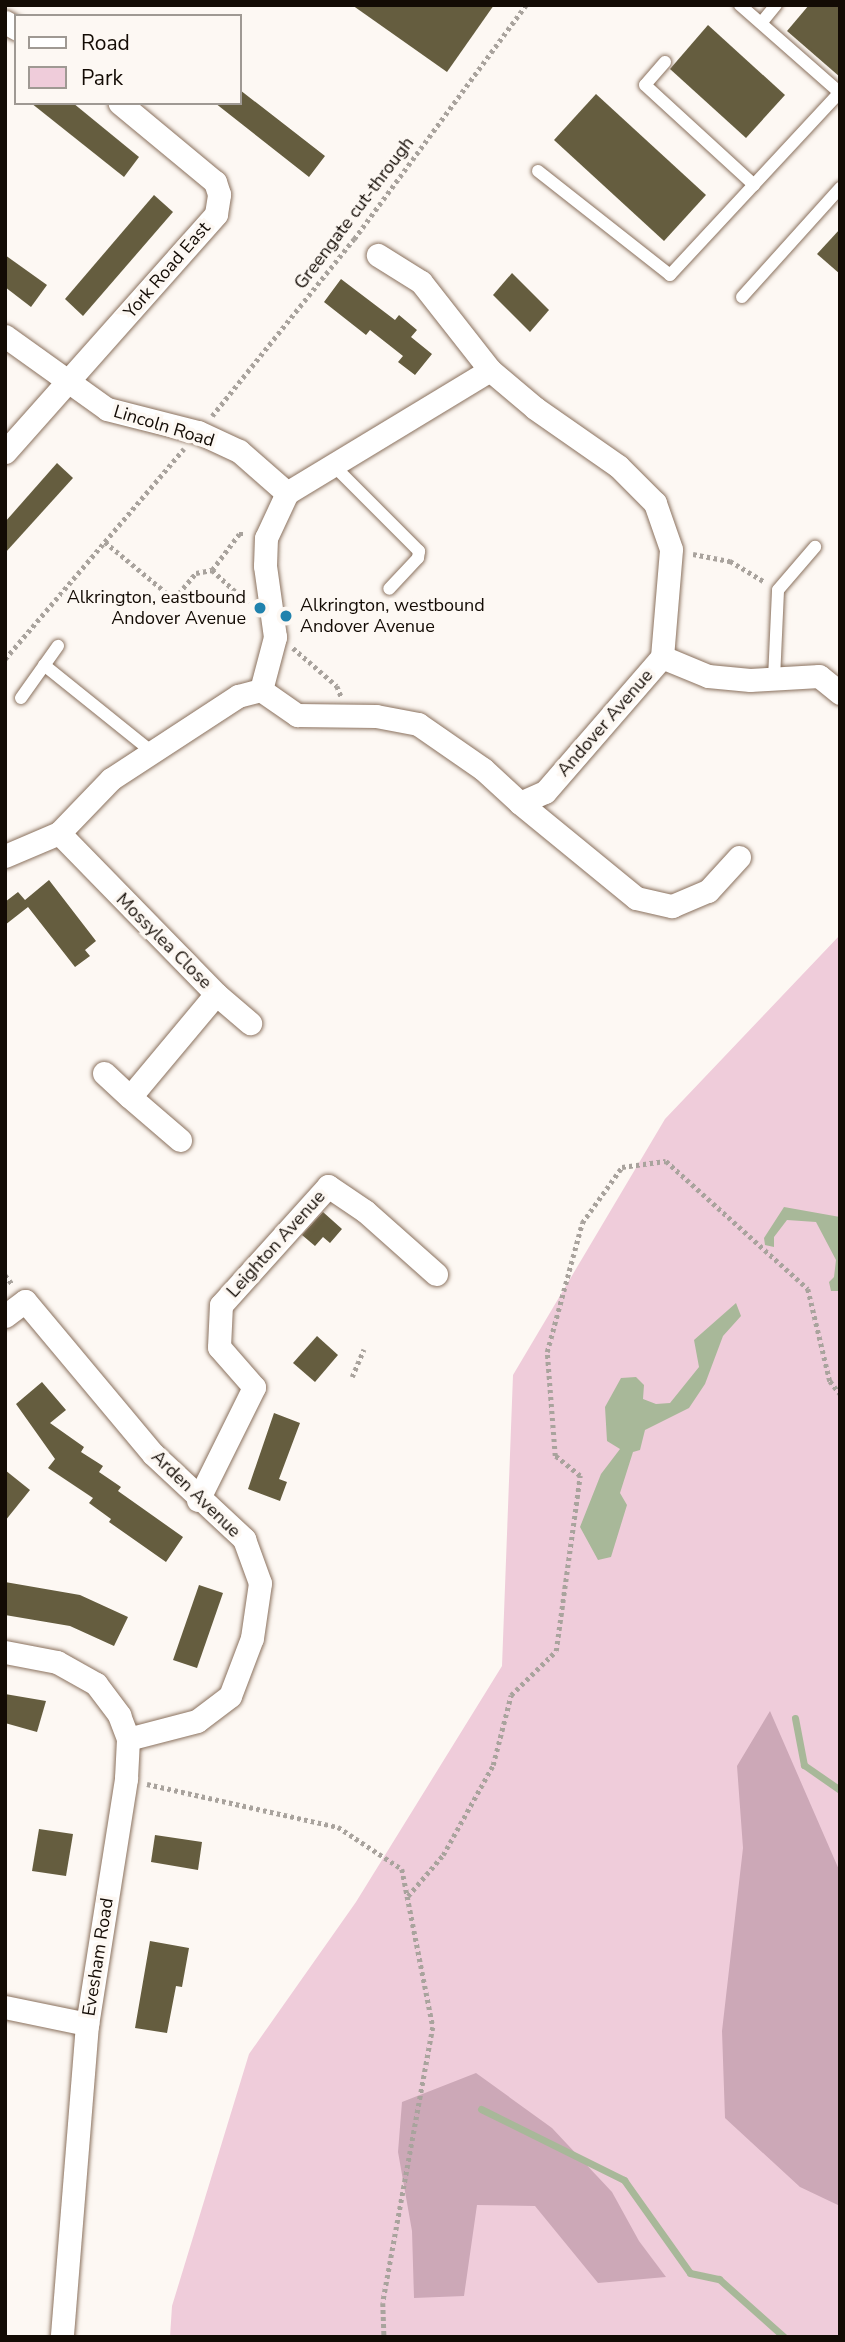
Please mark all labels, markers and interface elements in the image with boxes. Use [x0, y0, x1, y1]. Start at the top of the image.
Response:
legend [14, 14, 242, 105]
text: Road [81, 29, 130, 57]
text: Park [81, 64, 123, 92]
street label: Greengate cut-through [290, 133, 418, 293]
street label: York Road East [119, 217, 215, 323]
street label: Lincoln Road [111, 400, 217, 452]
place label: Alkrington, eastbound Andover Avenue [67, 587, 246, 630]
place label: Alkrington, westbound Andover Avenue [300, 595, 485, 638]
marker: Alkrington, eastbound Andover Avenue [252, 600, 268, 616]
marker: Alkrington, westbound Andover Avenue [278, 608, 294, 624]
street label: Andover Avenue [553, 665, 657, 781]
street label: Mossylea Close [112, 889, 216, 993]
street label: Leighton Avenue [222, 1186, 330, 1302]
street label: Arden Avenue [147, 1446, 245, 1542]
street label: Evesham Road [78, 1896, 118, 2018]

